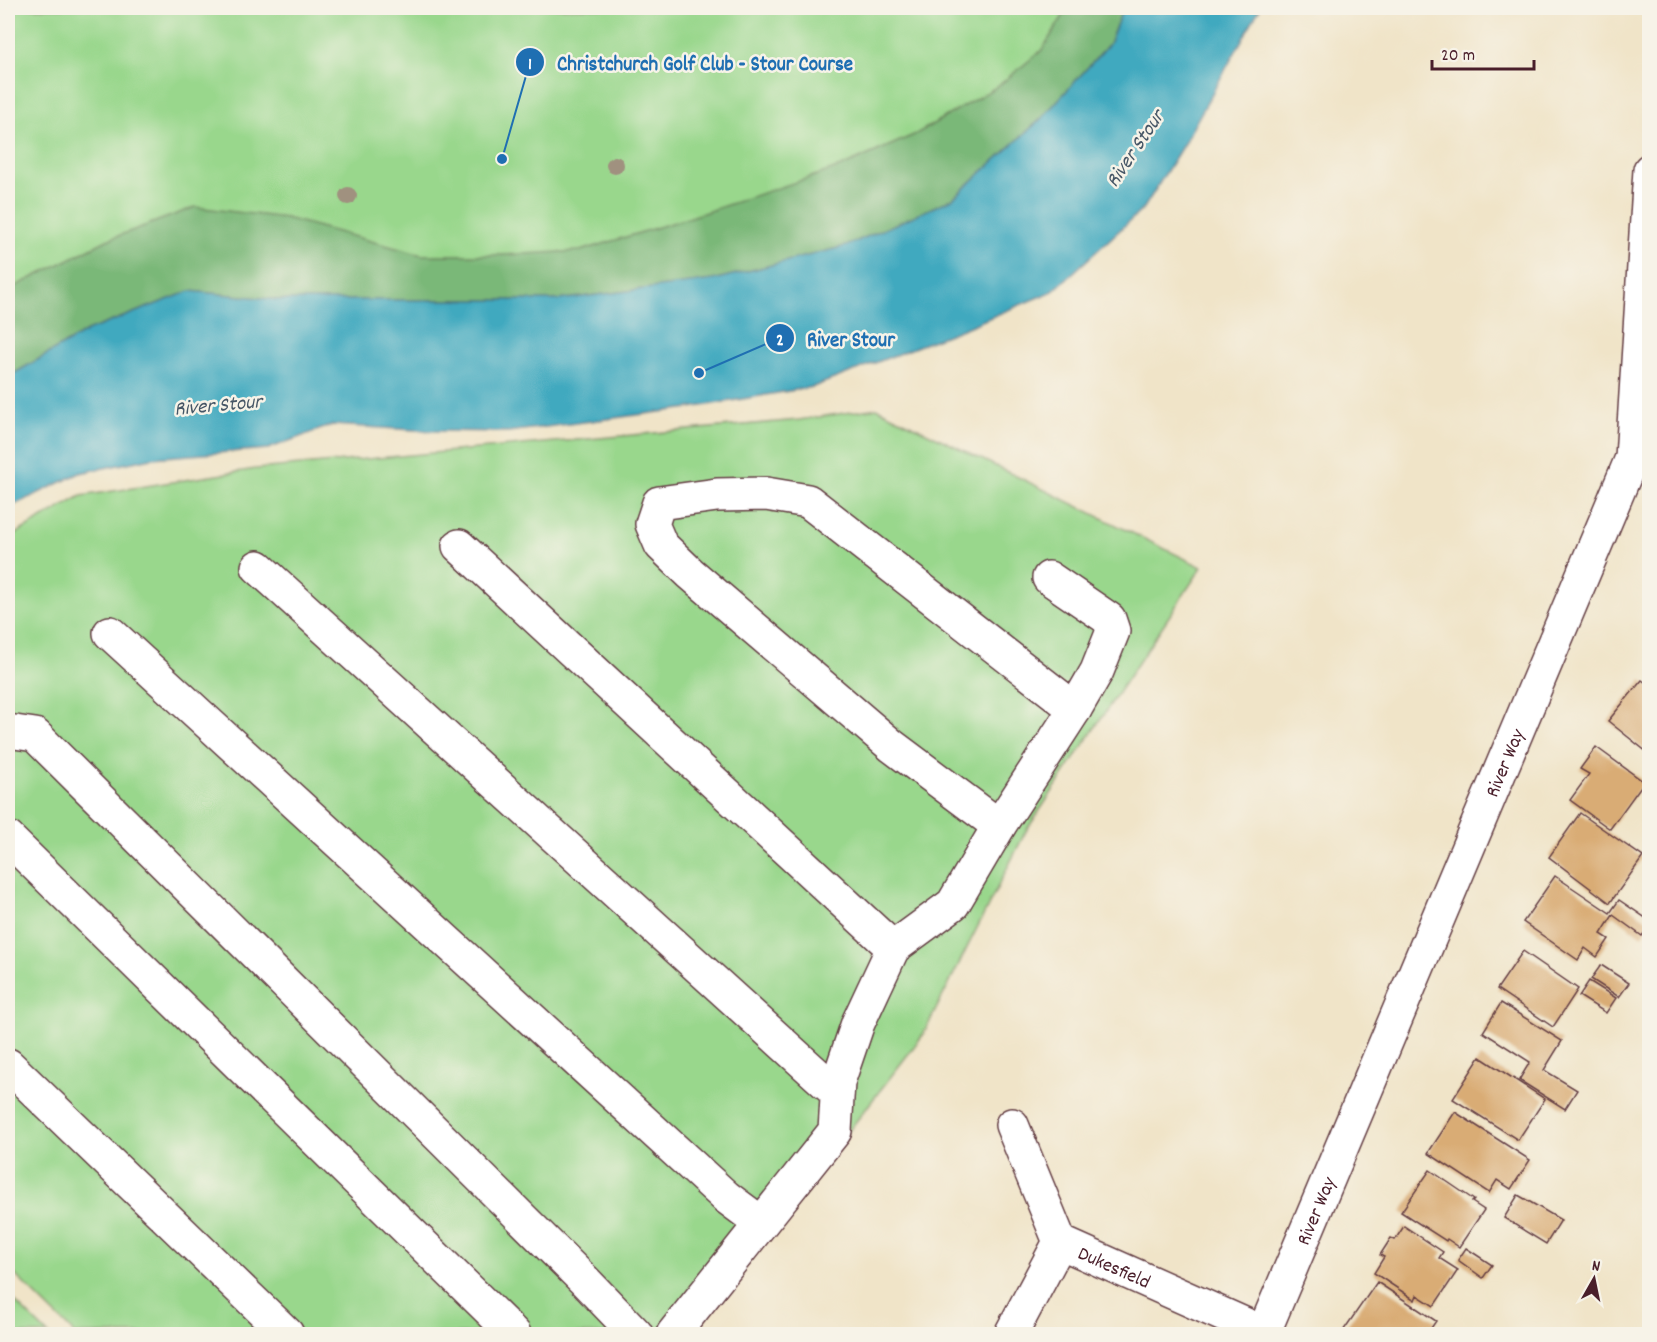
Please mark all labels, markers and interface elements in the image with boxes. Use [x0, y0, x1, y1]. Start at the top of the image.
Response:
scale bar [1432, 33, 1534, 71]
callout: Christchurch Golf Club - Stour Course [515, 43, 865, 82]
text: 20 m [1441, 44, 1475, 69]
text: Christchurch Golf Club - Stour Course [557, 51, 853, 81]
text: 1 [528, 53, 532, 78]
water label: River Stour [1099, 103, 1175, 194]
callout: River Stour [765, 319, 907, 358]
text: River Stour [807, 327, 896, 357]
text: 2 [776, 329, 784, 354]
water label: River Stour [173, 388, 266, 426]
street label: River Way [1480, 725, 1534, 802]
street label: River Way [1291, 1172, 1345, 1250]
street label: Dukesfield [1073, 1241, 1154, 1297]
north arrow [1564, 1249, 1624, 1309]
text: N [1590, 1255, 1602, 1279]

